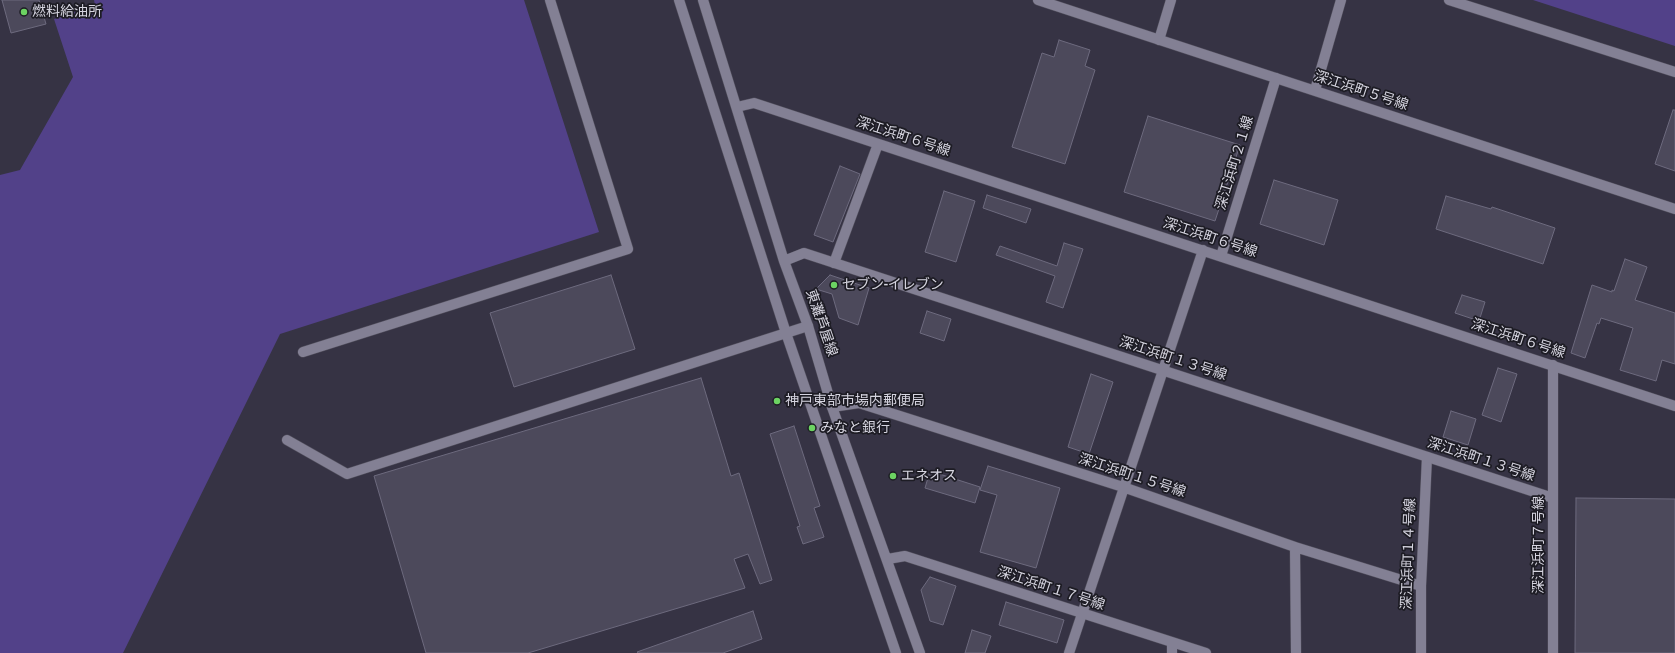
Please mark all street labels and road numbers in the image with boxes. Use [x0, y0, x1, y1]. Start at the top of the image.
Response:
street label: 深江浜町５号線 [1312, 68, 1410, 114]
street label: 深江浜町６号線 [854, 114, 952, 160]
street label: 深江浜町２１線 [1213, 114, 1257, 212]
street label: 深江浜町６号線 [1161, 215, 1259, 261]
street label: 東灘芦屋線 [802, 287, 840, 359]
street label: 深江浜町６号線 [1469, 316, 1567, 362]
street label: 深江浜町１３号線 [1117, 334, 1229, 384]
street label: 深江浜町１３号線 [1425, 435, 1537, 485]
street label: 深江浜町１５号線 [1076, 451, 1188, 501]
street label: 深江浜町７号線 [1531, 496, 1547, 594]
street label: 深江浜町１４号線 [1399, 498, 1419, 610]
street label: 深江浜町１７号線 [995, 564, 1107, 614]

